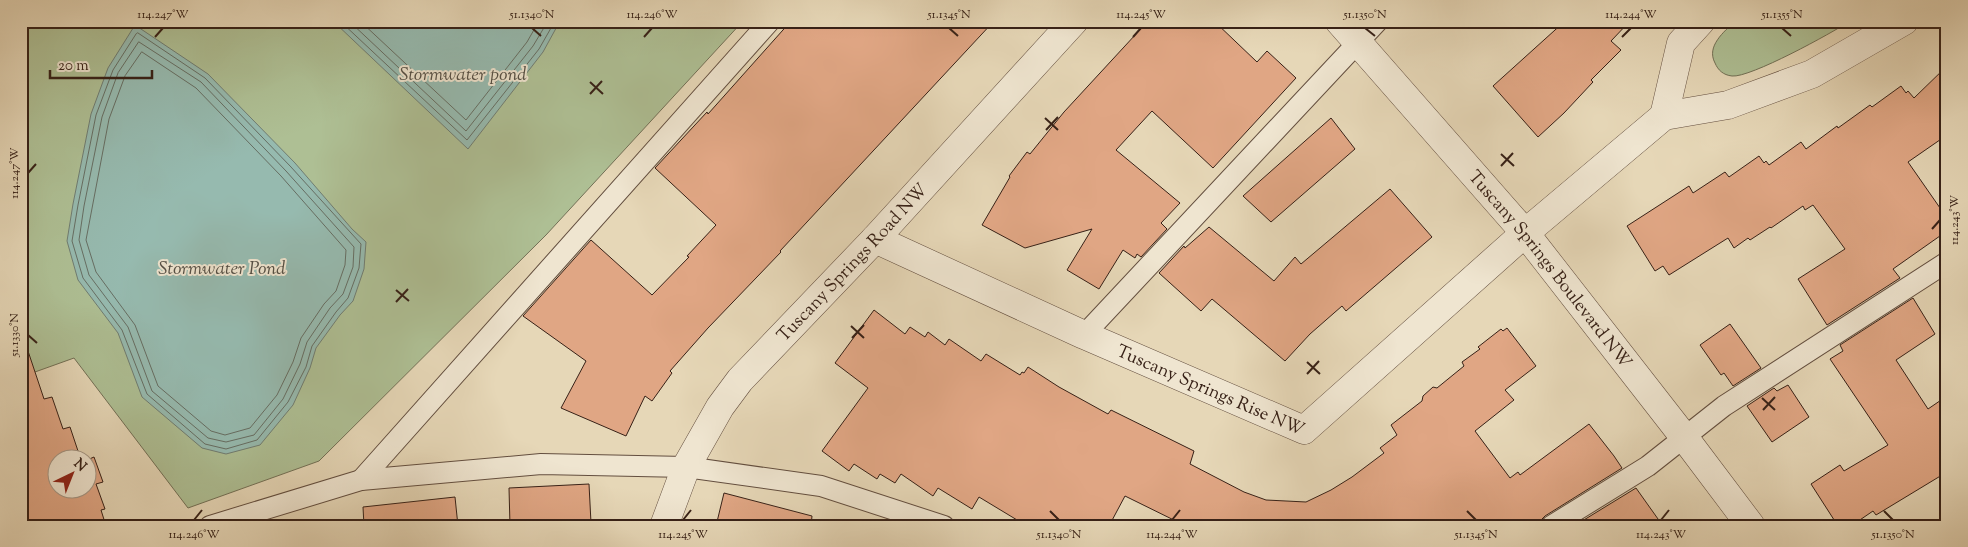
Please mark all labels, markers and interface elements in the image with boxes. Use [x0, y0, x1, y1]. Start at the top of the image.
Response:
text: 114.247°W [137, 6, 189, 24]
text: 51.1340°N [509, 6, 555, 24]
text: 114.246°W [626, 6, 678, 24]
text: 51.1345°N [927, 6, 971, 24]
text: 114.245°W [1116, 6, 1166, 24]
text: 51.1350°N [1342, 6, 1387, 24]
text: 114.244°W [1605, 6, 1657, 24]
text: 51.1355°N [1760, 6, 1803, 24]
scale bar [50, 48, 152, 80]
text: 20 m [58, 56, 89, 77]
water label: Stormwater pond [399, 62, 527, 89]
text: 114.247°W [6, 147, 24, 199]
street label: Tuscany Springs Boulevard NW [1461, 166, 1637, 375]
street label: Tuscany Springs Road NW [772, 178, 935, 349]
text: 114.243°W [1946, 194, 1964, 245]
water label: Stormwater Pond [158, 256, 286, 283]
text: 51.1330°N [6, 313, 24, 358]
street label: Tuscany Springs Rise NW [1112, 339, 1308, 444]
north arrow [48, 450, 98, 500]
text: N [69, 455, 90, 477]
text: 114.246°W [168, 526, 220, 544]
text: 114.245°W [658, 526, 708, 544]
text: 51.1340°N [1036, 526, 1082, 544]
text: 114.244°W [1146, 526, 1198, 544]
text: 51.1345°N [1454, 526, 1498, 544]
text: 114.243°W [1636, 526, 1687, 544]
text: 51.1350°N [1870, 526, 1915, 544]

